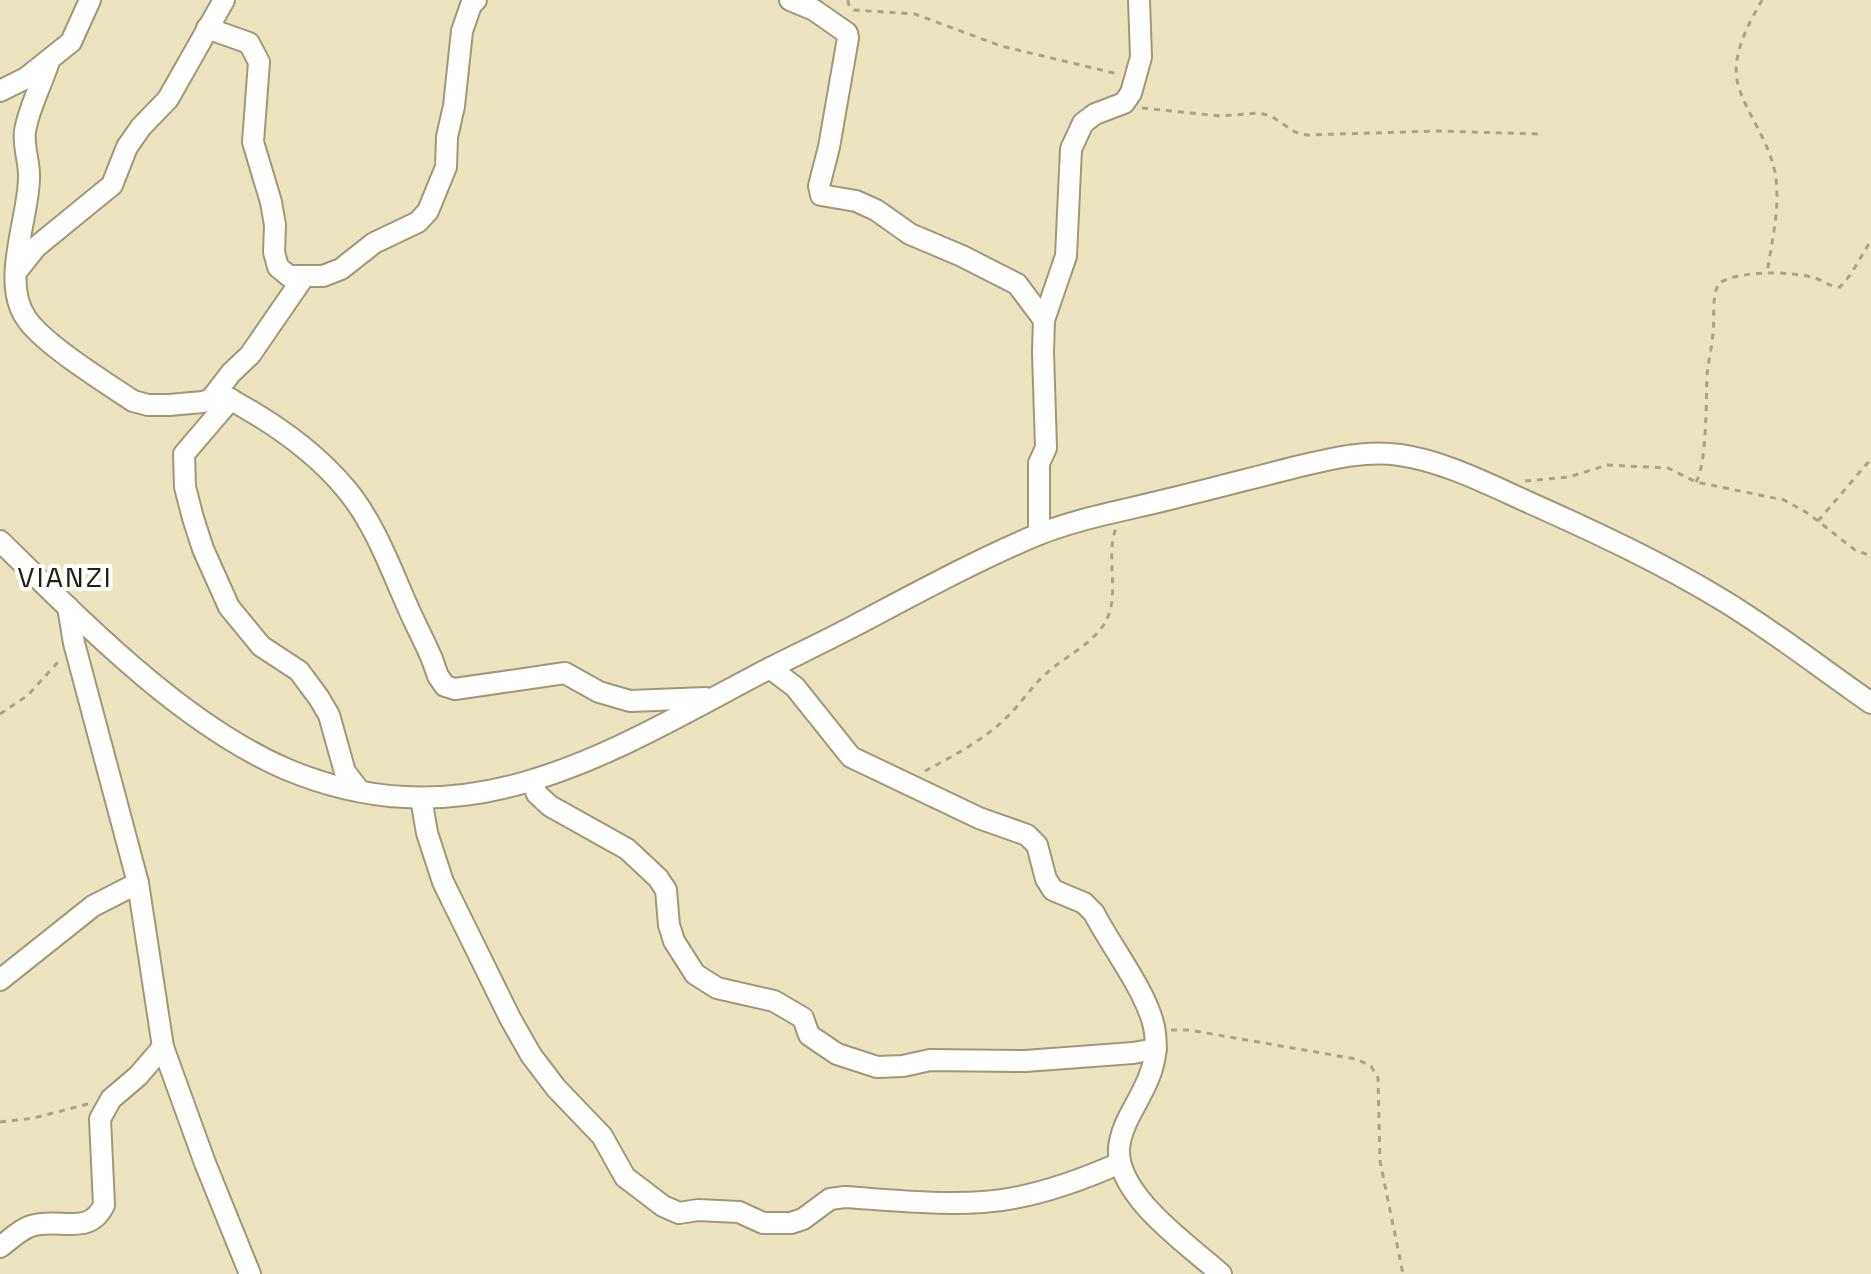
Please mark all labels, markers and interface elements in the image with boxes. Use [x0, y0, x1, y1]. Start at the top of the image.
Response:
district label: VIANZI [17, 559, 113, 595]

